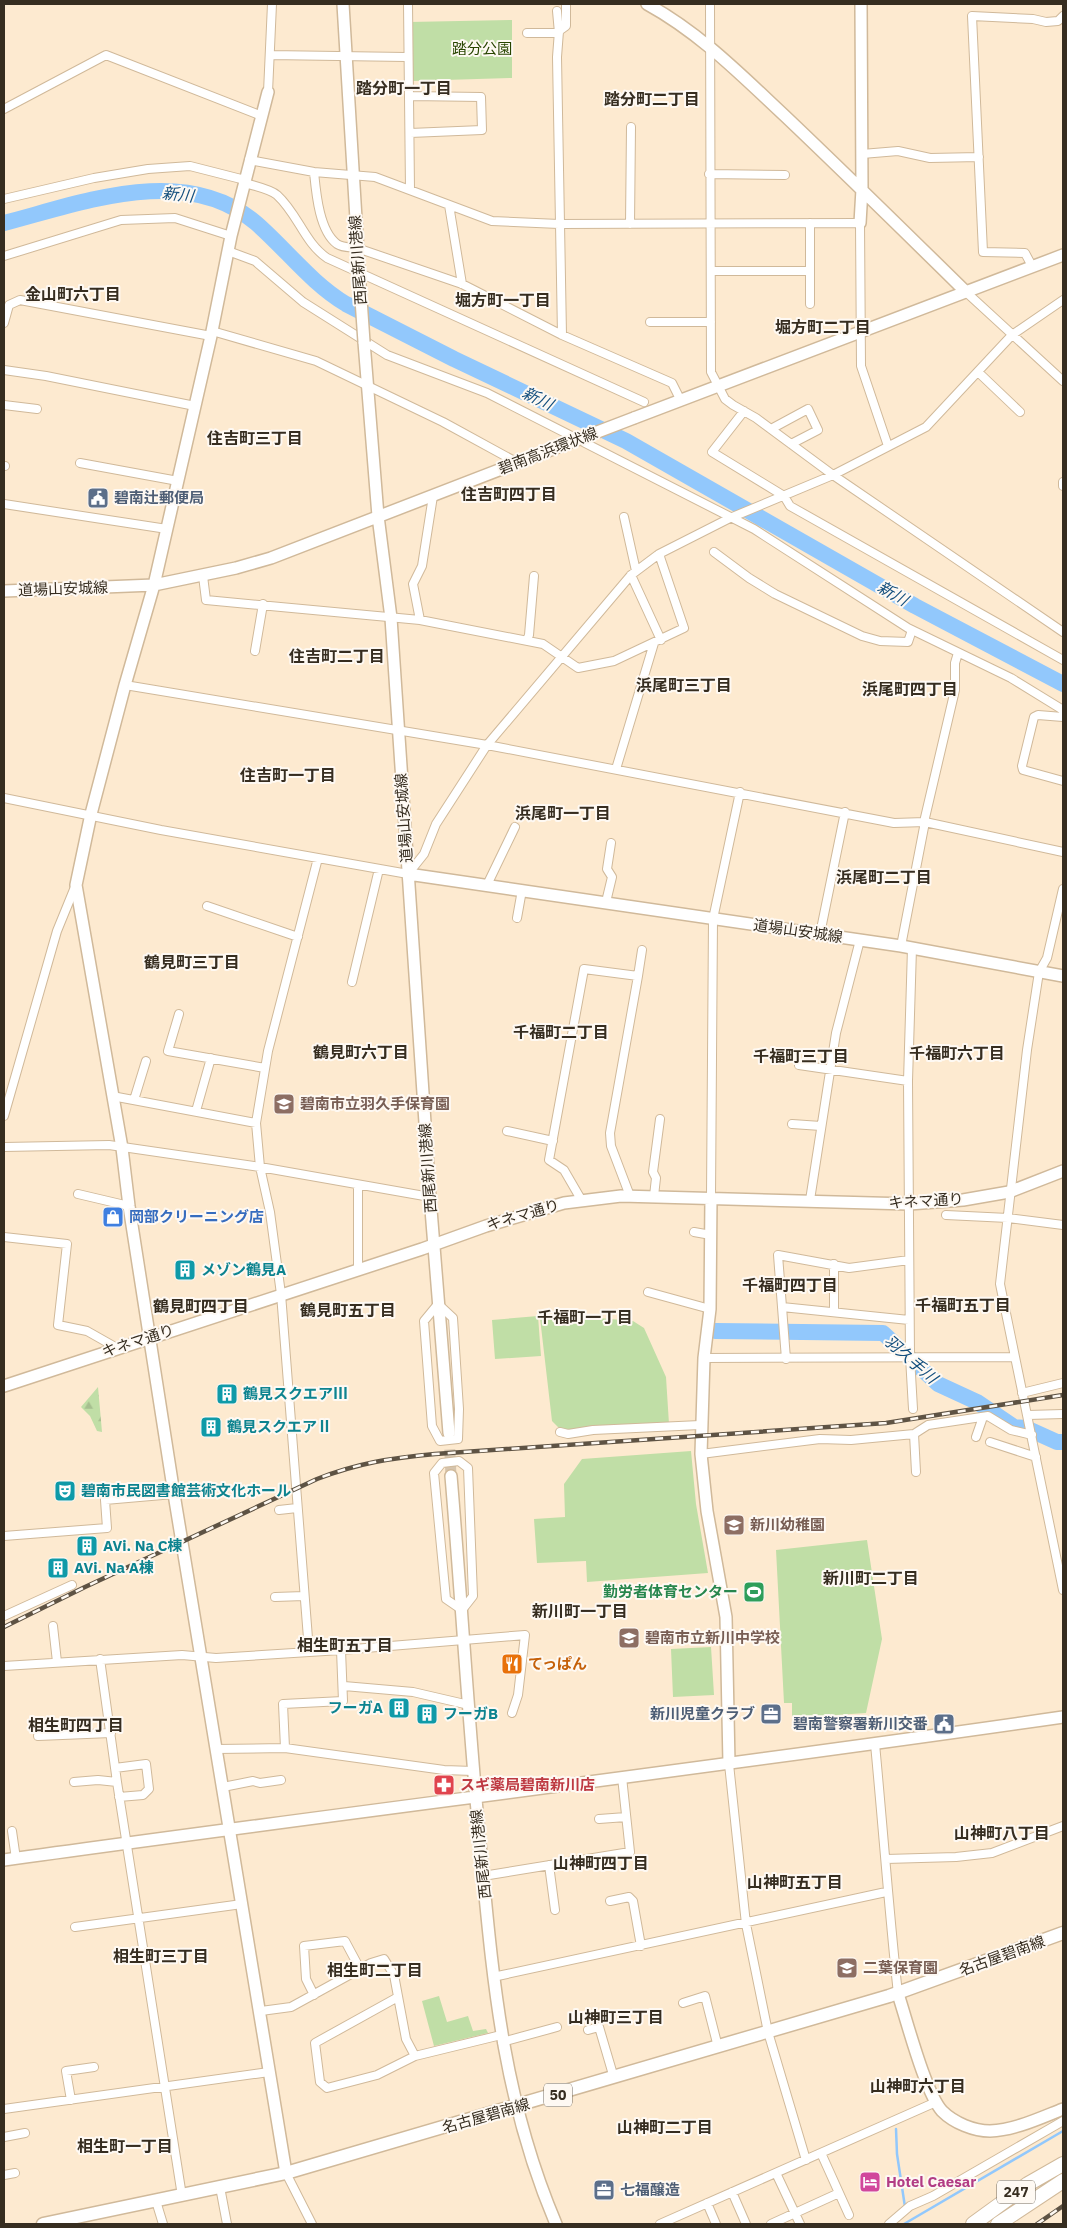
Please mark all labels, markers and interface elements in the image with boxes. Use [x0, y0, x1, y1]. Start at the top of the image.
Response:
park label: 踏分公園 [452, 39, 512, 58]
district label: 踏分町一丁目 [356, 78, 452, 98]
district label: 踏分町二丁目 [604, 89, 700, 109]
water label: 新川 [161, 182, 197, 206]
street label: 西尾新川港線 [345, 214, 370, 306]
district label: 金山町六丁目 [25, 284, 121, 304]
district label: 堀方町一丁目 [455, 290, 551, 310]
district label: 堀方町二丁目 [775, 317, 871, 337]
water label: 新川 [519, 382, 559, 415]
street label: 碧南高浜環状線 [495, 423, 600, 478]
district label: 住吉町三丁目 [206, 428, 303, 448]
district label: 住吉町四丁目 [460, 484, 557, 504]
public building icon: 碧南辻郵便局 [86, 486, 110, 510]
place label: 碧南辻郵便局 [114, 488, 204, 507]
water label: 新川 [874, 576, 914, 611]
street label: 道場山安城線 [18, 577, 108, 600]
district label: 住吉町二丁目 [288, 646, 385, 666]
district label: 浜尾町三丁目 [636, 675, 732, 695]
district label: 浜尾町四丁目 [862, 679, 958, 699]
district label: 住吉町一丁目 [239, 765, 336, 785]
street label: 道場山安城線 [391, 772, 416, 864]
district label: 浜尾町一丁目 [515, 803, 611, 823]
district label: 浜尾町二丁目 [836, 867, 932, 887]
street label: 道場山安城線 [752, 915, 844, 946]
district label: 鶴見町三丁目 [144, 952, 240, 972]
district label: 千福町二丁目 [513, 1022, 609, 1042]
district label: 鶴見町六丁目 [313, 1042, 409, 1062]
district label: 千福町六丁目 [909, 1043, 1005, 1063]
district label: 千福町三丁目 [753, 1046, 849, 1066]
school or university icon: 碧南市立羽久手保育園 [272, 1092, 296, 1116]
place label: 碧南市立羽久手保育園 [300, 1094, 450, 1113]
street label: 西尾新川港線 [415, 1122, 440, 1214]
street label: キネマ通り [888, 1189, 964, 1212]
street label: キネマ通り [484, 1195, 562, 1234]
shop icon: 岡部クリーニング店 [101, 1205, 125, 1229]
place label: 岡部クリーニング店 [129, 1207, 264, 1226]
building icon: メゾン鶴見A [173, 1258, 197, 1282]
place label: メゾン鶴見A [201, 1260, 286, 1279]
district label: 千福町四丁目 [742, 1275, 838, 1295]
district label: 千福町五丁目 [915, 1295, 1011, 1315]
district label: 鶴見町四丁目 [153, 1296, 249, 1316]
district label: 鶴見町五丁目 [300, 1300, 396, 1320]
district label: 千福町一丁目 [537, 1307, 633, 1327]
street label: キネマ通り [99, 1320, 176, 1361]
water label: 羽久手川 [880, 1330, 943, 1389]
building icon: 鶴見スクエアⅢ [215, 1382, 239, 1406]
place label: 鶴見スクエアⅢ [243, 1384, 348, 1403]
building icon: 鶴見スクエアⅡ [199, 1415, 223, 1439]
place label: 鶴見スクエアⅡ [227, 1417, 332, 1436]
theatre icon: 碧南市民図書館芸術文化ホール [53, 1479, 77, 1503]
place label: 碧南市民図書館芸術文化ホール [81, 1481, 291, 1500]
school or university icon: 新川幼稚園 [722, 1513, 746, 1537]
place label: 新川幼稚園 [750, 1515, 825, 1534]
building icon: AVi. Na C棟 [75, 1534, 99, 1558]
place label: AVi. Na C棟 [103, 1536, 182, 1555]
building icon: AVi. Na A棟 [46, 1556, 70, 1580]
place label: AVi. Na A棟 [74, 1558, 154, 1577]
district label: 新川町二丁目 [823, 1568, 919, 1588]
sports icon: 勤労者体育センター [742, 1580, 766, 1604]
place label: 勤労者体育センター [603, 1582, 738, 1601]
district label: 新川町一丁目 [532, 1601, 628, 1621]
school or university icon: 碧南市立新川中学校 [617, 1626, 641, 1650]
place label: 碧南市立新川中学校 [645, 1628, 780, 1647]
district label: 相生町五丁目 [297, 1635, 393, 1655]
restaurant icon: てっぱん [500, 1652, 524, 1676]
place label: てっぱん [528, 1654, 587, 1673]
building icon: フーガA [387, 1696, 411, 1720]
place label: フーガA [328, 1698, 383, 1717]
building icon: フーガB [415, 1702, 439, 1726]
office icon: 新川児童クラブ [759, 1702, 783, 1726]
place label: フーガB [443, 1704, 498, 1723]
place label: 新川児童クラブ [650, 1704, 755, 1723]
public building icon: 碧南警察署新川交番 [932, 1712, 956, 1736]
place label: 碧南警察署新川交番 [793, 1714, 928, 1733]
district label: 相生町四丁目 [28, 1715, 124, 1735]
pharmacy icon: スギ薬局碧南新川店 [432, 1773, 456, 1797]
place label: スギ薬局碧南新川店 [460, 1775, 595, 1794]
street label: 西尾新川港線 [466, 1808, 495, 1900]
district label: 山神町八丁目 [954, 1823, 1050, 1843]
district label: 山神町四丁目 [553, 1853, 649, 1873]
district label: 山神町五丁目 [747, 1872, 843, 1892]
street label: 名古屋碧南線 [956, 1931, 1047, 1980]
district label: 相生町三丁目 [113, 1946, 209, 1966]
school or university icon: 二葉保育園 [835, 1956, 859, 1980]
place label: 二葉保育園 [863, 1958, 938, 1977]
district label: 相生町二丁目 [327, 1960, 423, 1980]
district label: 山神町三丁目 [568, 2007, 664, 2027]
district label: 山神町六丁目 [870, 2076, 966, 2096]
road number: 50 [544, 2084, 572, 2106]
street label: 名古屋碧南線 [440, 2094, 532, 2137]
district label: 山神町二丁目 [617, 2117, 713, 2137]
district label: 相生町一丁目 [77, 2136, 173, 2156]
hotel icon: Hotel Caesar [858, 2170, 882, 2194]
place label: Hotel Caesar [886, 2172, 976, 2191]
office icon: 七福醸造 [592, 2178, 616, 2202]
place label: 七福醸造 [620, 2180, 680, 2199]
road number: 247 [997, 2180, 1035, 2204]

